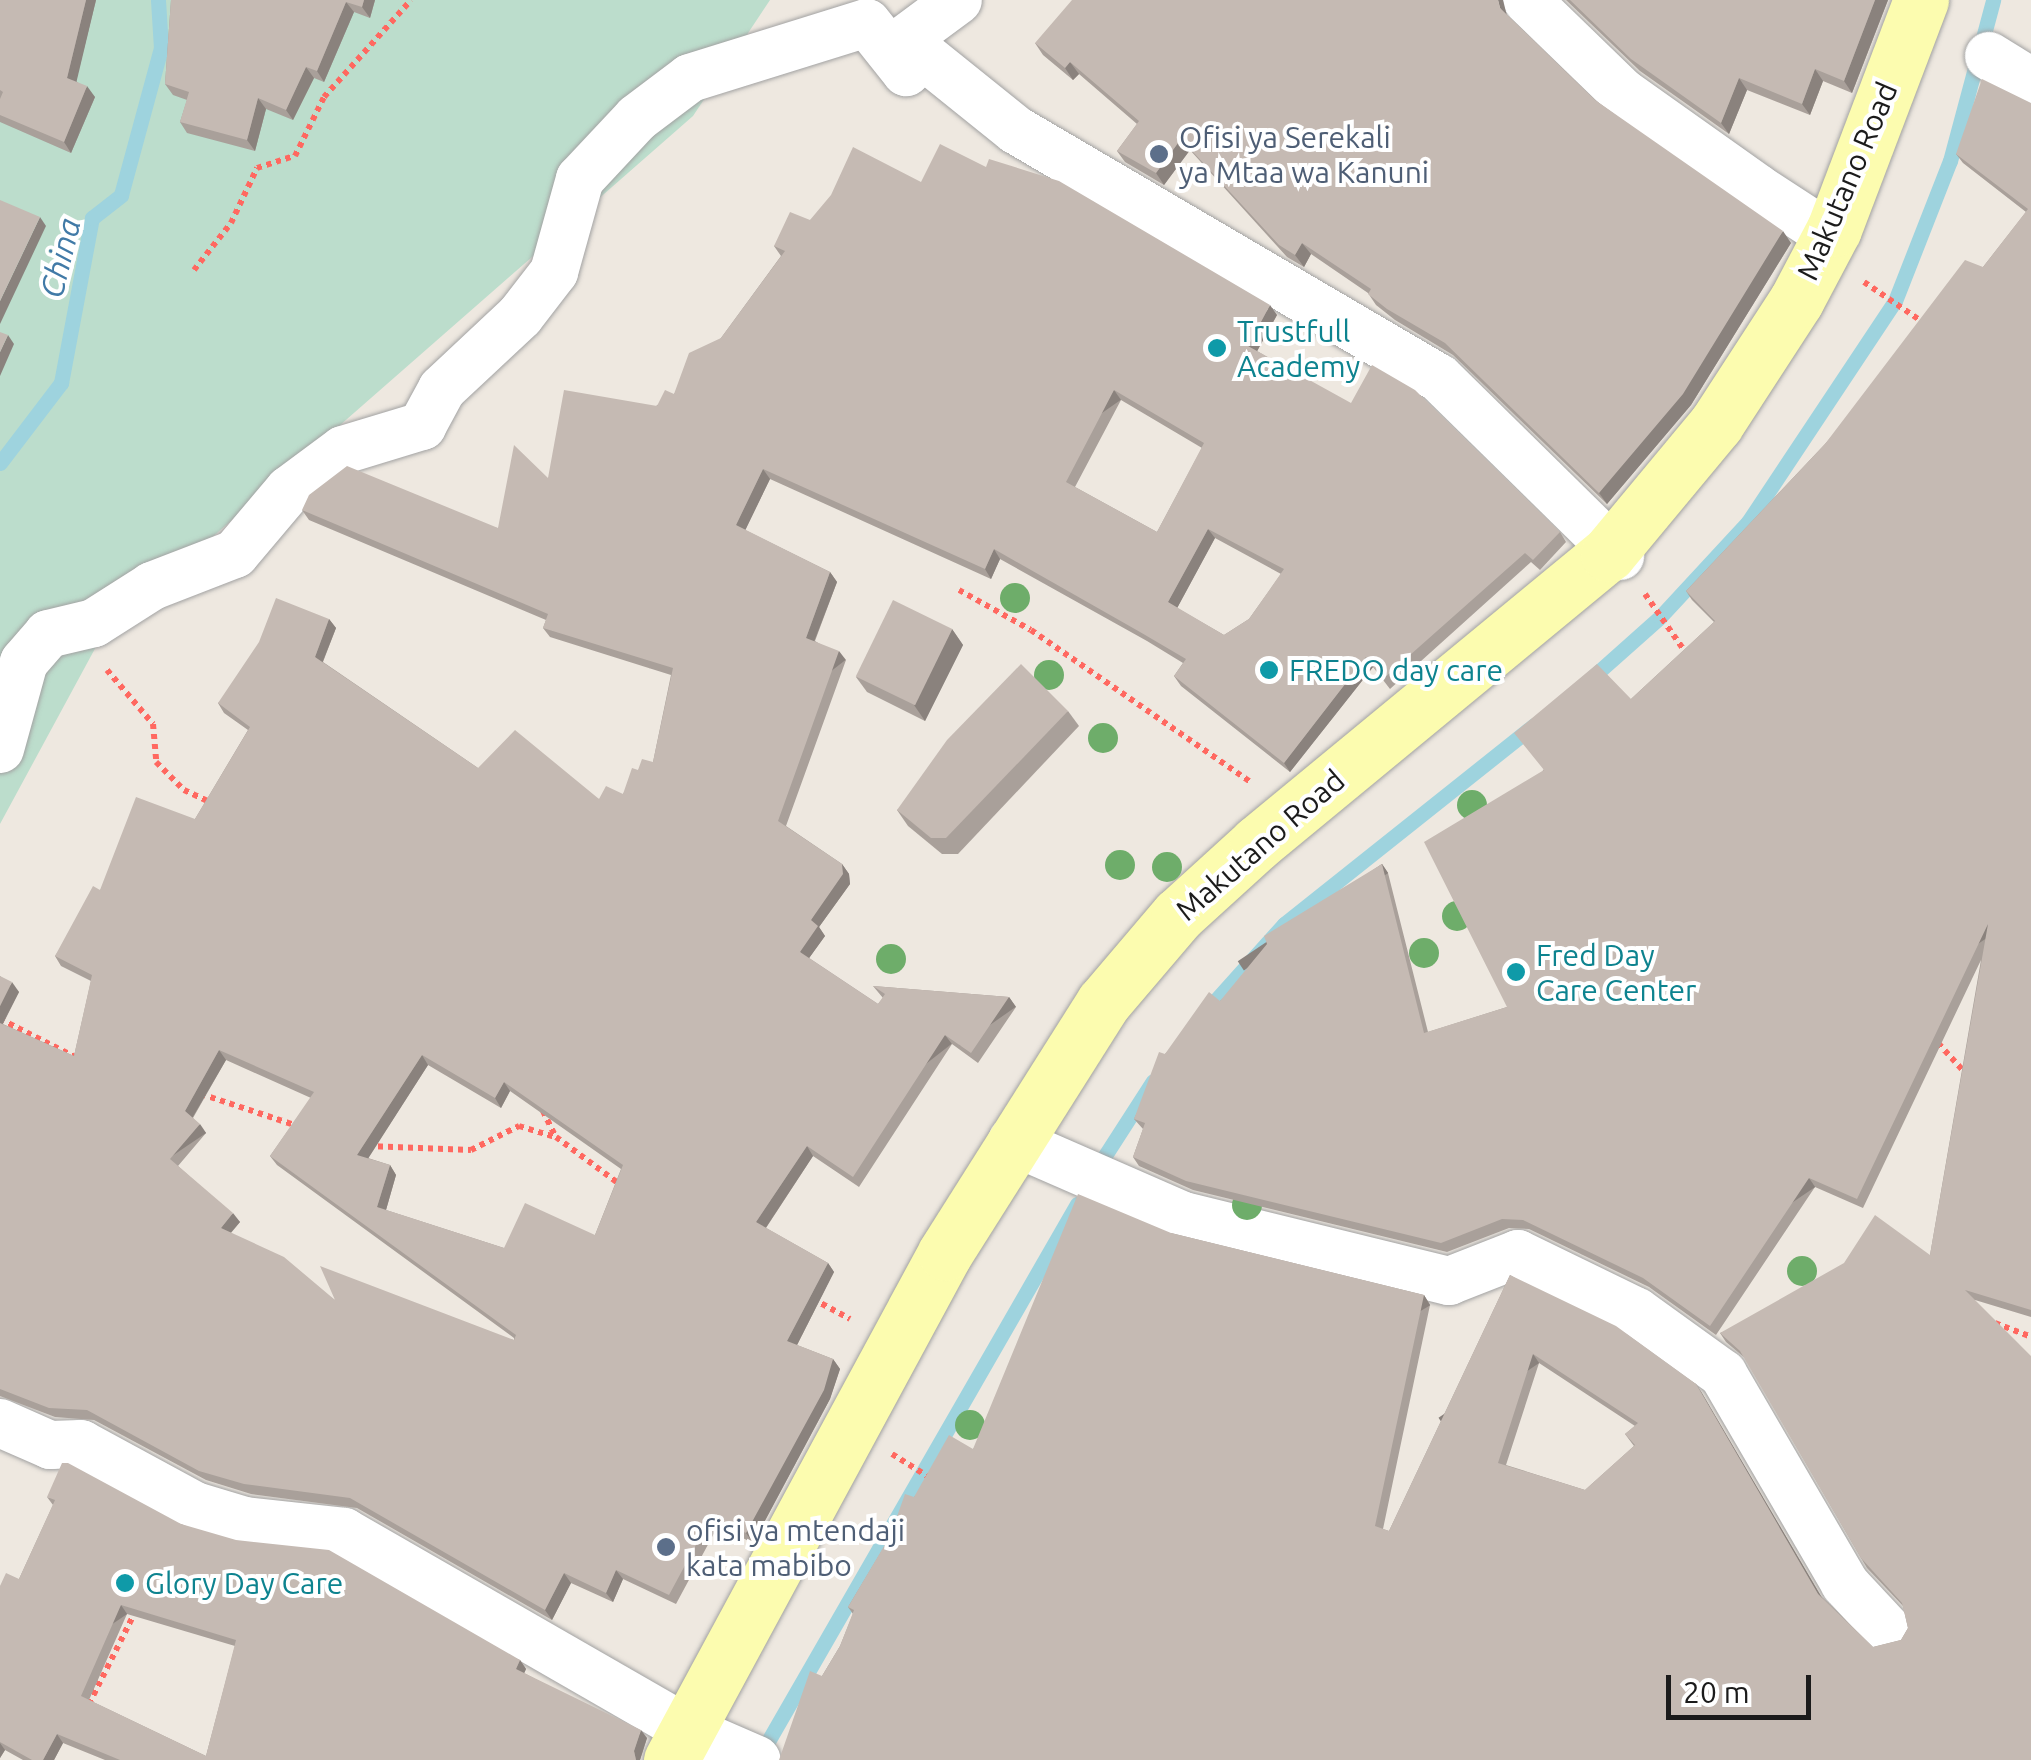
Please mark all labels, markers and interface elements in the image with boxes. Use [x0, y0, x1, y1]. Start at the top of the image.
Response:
street label: Makutano Road [1789, 77, 1905, 285]
place label: Ofisi ya Serekali ya Mtaa wa Kanuni [1179, 119, 1429, 190]
marker: Ofisi ya Serekali ya Mtaa wa Kanuni [1148, 143, 1170, 165]
water label: China [32, 214, 88, 302]
place label: Trustfull Academy [1237, 313, 1360, 384]
marker: Trustfull Academy [1206, 337, 1228, 359]
place label: FREDO day care [1289, 652, 1503, 688]
marker: FREDO day care [1258, 659, 1280, 681]
street label: Makutano Road [1168, 762, 1352, 928]
place label: Fred Day Care Center [1536, 937, 1696, 1008]
marker: Fred Day Care Center [1505, 961, 1527, 983]
place label: ofisi ya mtendaji kata mabibo [686, 1512, 905, 1582]
marker: ofisi ya mtendaji kata mabibo [655, 1536, 677, 1558]
place label: Glory Day Care [145, 1565, 343, 1601]
marker: Glory Day Care [114, 1572, 136, 1594]
scale bar [1671, 1655, 1816, 1717]
text: 20 m [1683, 1675, 1750, 1709]

